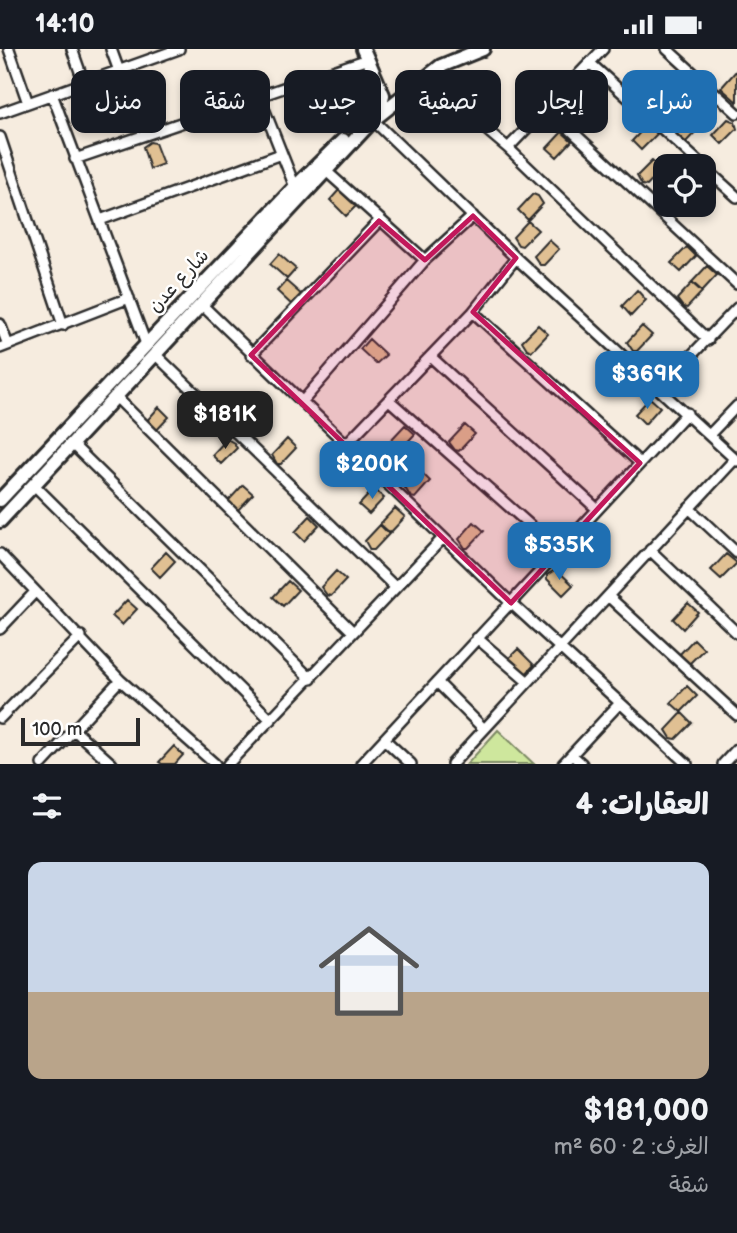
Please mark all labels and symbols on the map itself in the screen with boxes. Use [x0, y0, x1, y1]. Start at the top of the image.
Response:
street label: شارع عدن [144, 245, 215, 318]
pin: $369K [598, 351, 696, 411]
pin: $181K [176, 391, 274, 451]
pin: $200K [323, 441, 421, 501]
pin: $535K [510, 523, 608, 582]
scale bar [21, 715, 140, 747]

